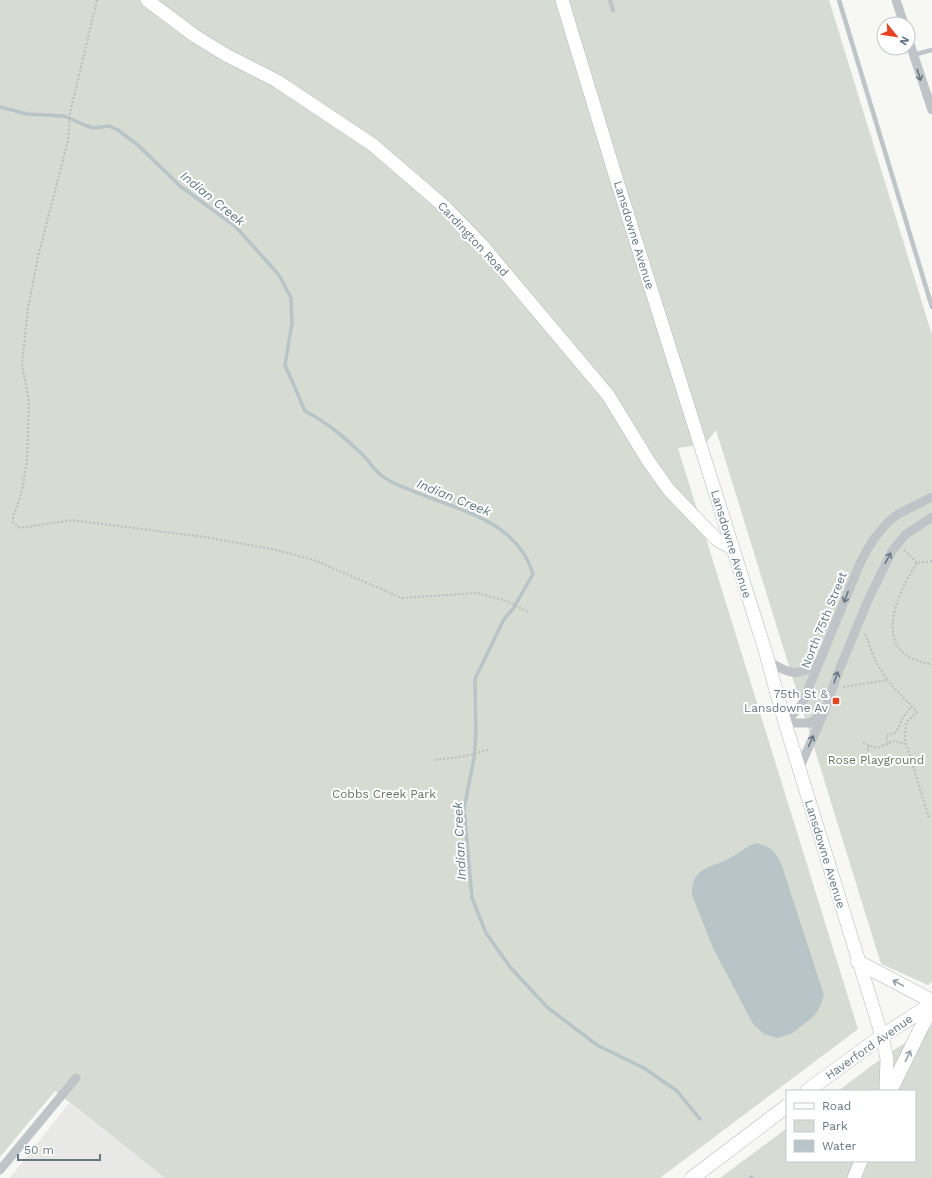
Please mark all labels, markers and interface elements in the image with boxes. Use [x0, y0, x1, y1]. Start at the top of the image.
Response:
north arrow [876, 16, 916, 56]
text: N [897, 34, 912, 48]
one-way arrow [916, 68, 924, 80]
water label: Indian Creek [177, 168, 249, 229]
street label: Lansdowne Avenue [611, 179, 657, 291]
street label: Cardington Road [435, 199, 511, 279]
water label: Indian Creek [415, 476, 494, 519]
street label: Lansdowne Avenue [708, 488, 754, 600]
one-way arrow [885, 552, 892, 564]
street label: North 75th Street [798, 570, 850, 670]
one-way arrow [842, 590, 850, 602]
one-way arrow [833, 671, 841, 683]
place label: 75th St & Lansdowne Av [744, 687, 829, 715]
marker: 75th St & Lansdowne Av [831, 696, 841, 706]
one-way arrow [808, 736, 815, 748]
park label: Rose Playground [828, 753, 924, 767]
park label: Cobbs Creek Park [332, 787, 436, 801]
street label: Lansdowne Avenue [802, 798, 848, 910]
water label: Indian Creek [450, 800, 469, 881]
one-way arrow [892, 979, 904, 986]
street label: Haverford Avenue [823, 1012, 915, 1082]
one-way arrow [905, 1050, 912, 1062]
legend [786, 1090, 916, 1162]
text: Road [822, 1099, 851, 1113]
text: Park [822, 1119, 848, 1133]
scale bar [18, 1136, 100, 1162]
text: Water [822, 1139, 857, 1153]
text: 50 m [24, 1143, 54, 1157]

